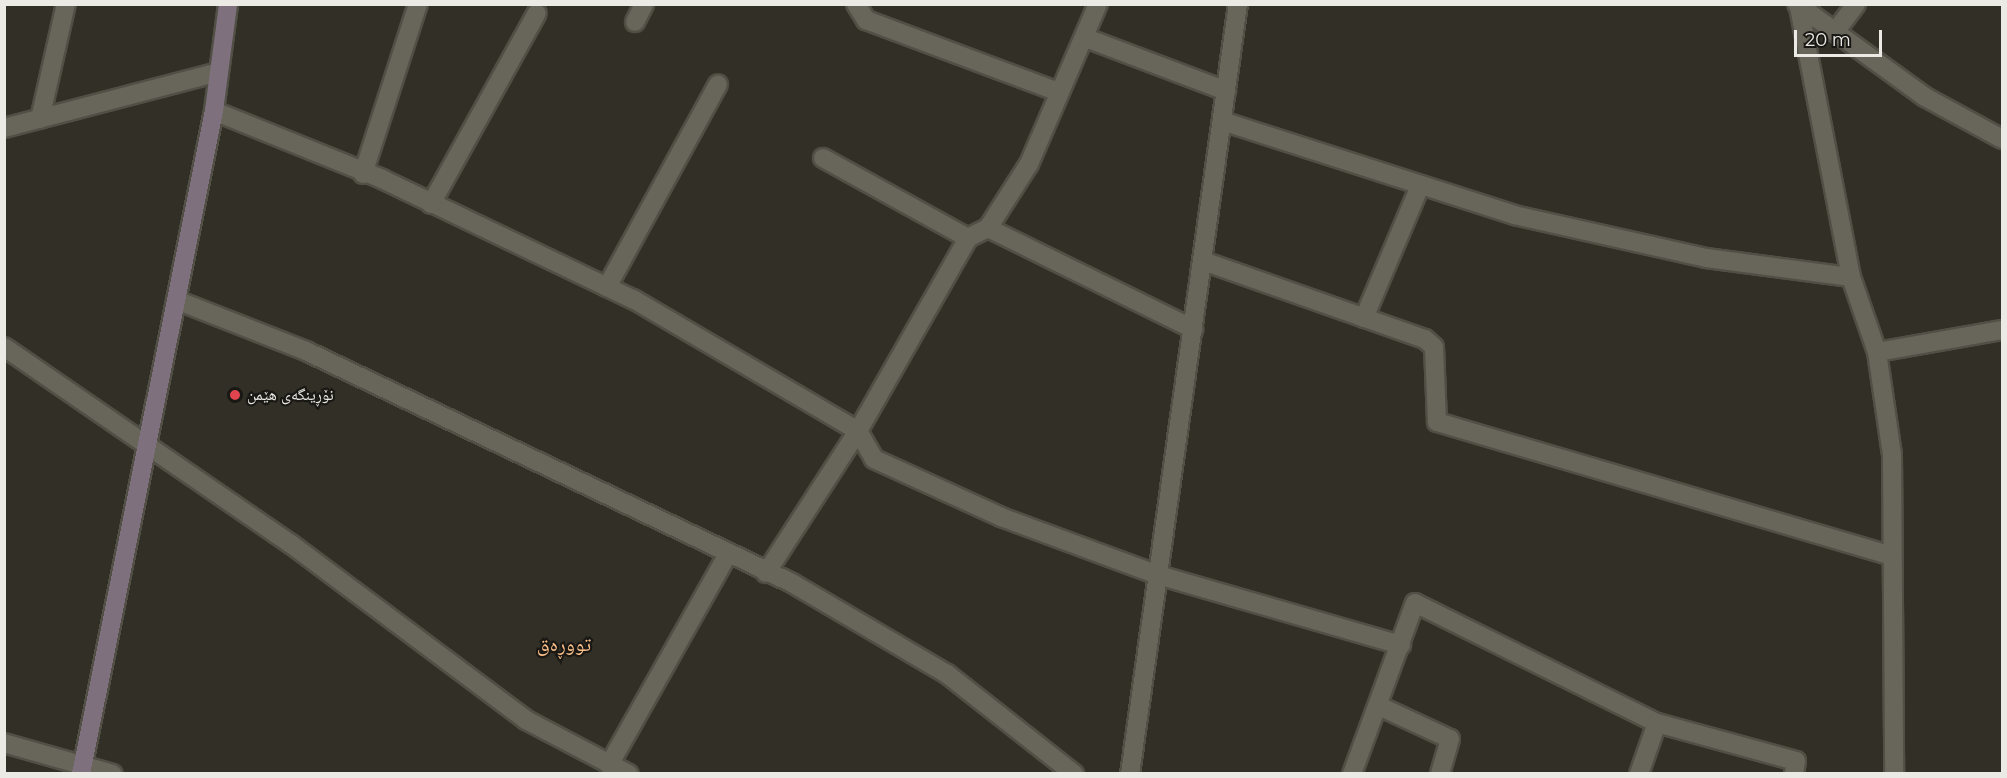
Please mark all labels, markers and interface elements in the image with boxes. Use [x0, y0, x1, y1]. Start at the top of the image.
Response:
scale bar [1797, 18, 1886, 56]
text: 20 m [1805, 29, 1851, 51]
place label: نۆڕینگەی هێمن [247, 385, 334, 405]
marker: نۆڕینگەی هێمن [228, 388, 242, 402]
district label: تووڕەق [537, 632, 591, 656]

